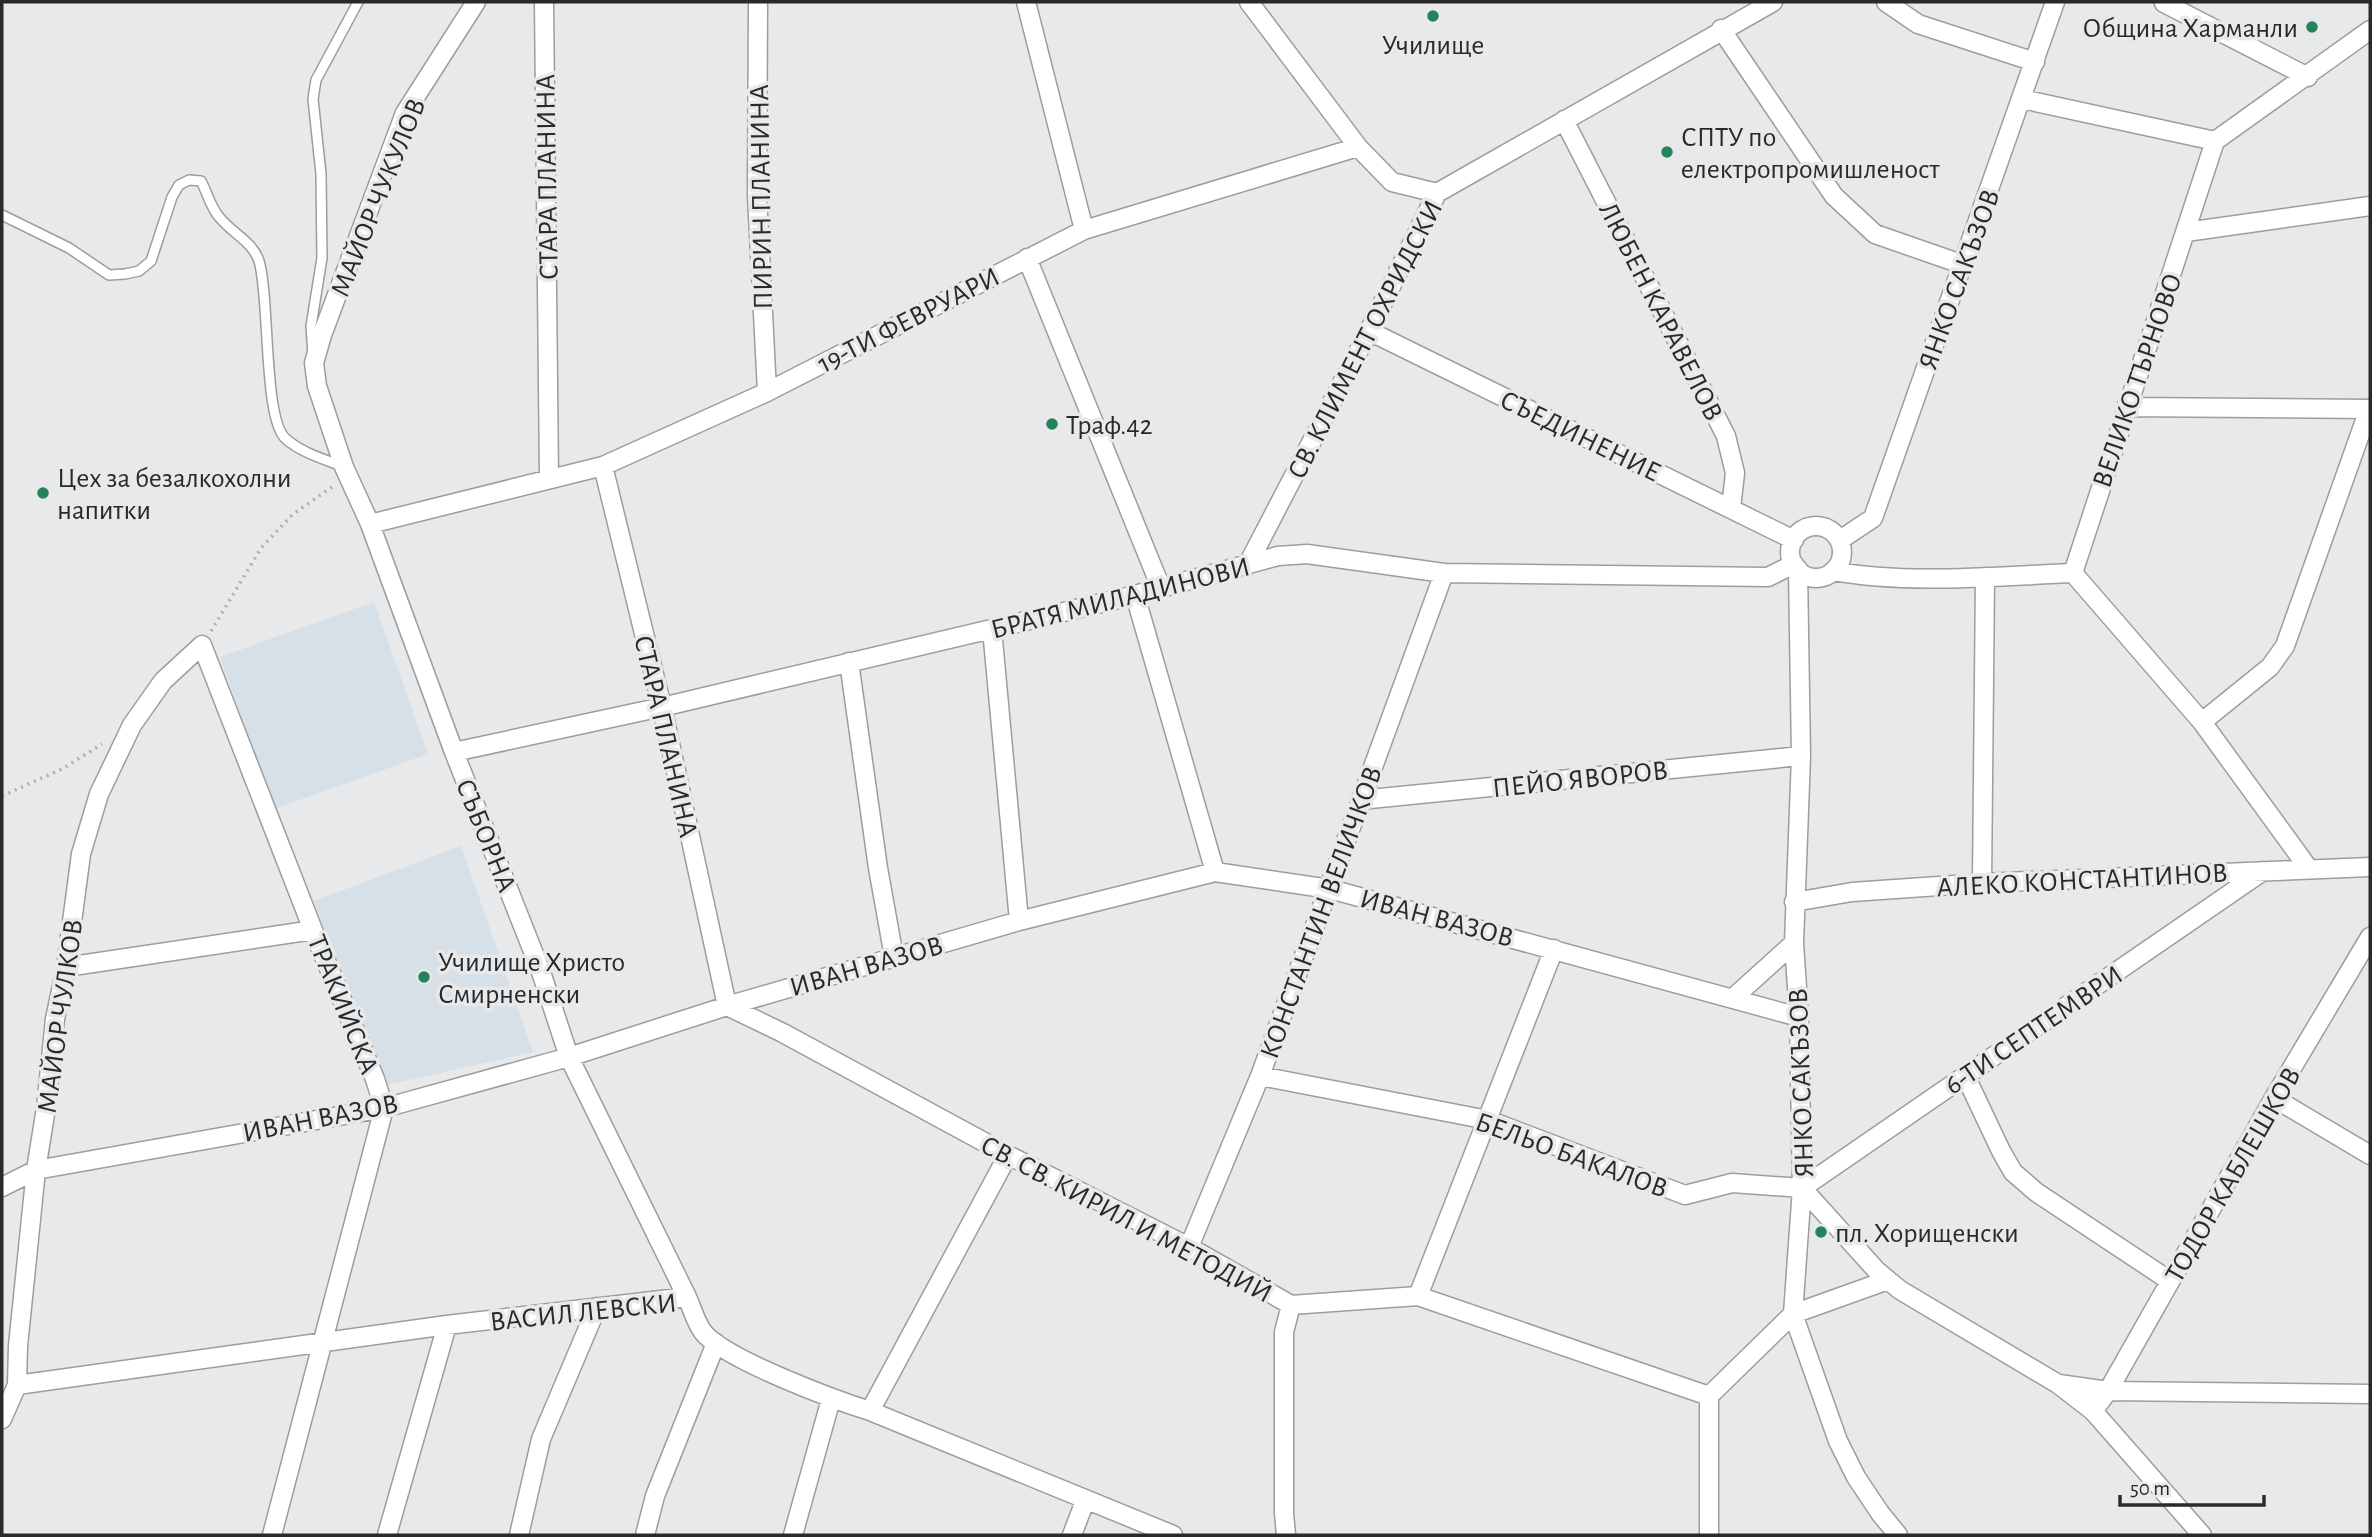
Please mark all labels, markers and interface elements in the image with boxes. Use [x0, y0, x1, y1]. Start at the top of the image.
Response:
marker: Училище [1425, 8, 1441, 24]
place label: Община Харманли [2083, 15, 2298, 43]
marker: Община Харманли [2304, 19, 2320, 35]
place label: Училище [1382, 32, 1484, 60]
street label: СТАРА ПЛАНИНА [532, 74, 564, 280]
street label: ПИРИН ПЛАНИНА [746, 84, 778, 310]
street label: МАЙОР ЧУКУЛОВ [325, 94, 431, 301]
place label: СПТУ по електропромишленост [1681, 124, 1940, 184]
marker: СПТУ по електропромишленост [1659, 144, 1675, 160]
street label: ЯНКО САКЪЗОВ [1914, 186, 2005, 374]
street label: СВ. КЛИМЕНТ ОХРИДСКИ [1283, 196, 1448, 484]
street label: ЛЮБЕН КАРАВЕЛОВ [1593, 198, 1727, 426]
street label: 19-ТИ ФЕВРУАРИ [813, 263, 1004, 379]
street label: ВЕЛИКО ТЪРНОВО [2088, 270, 2188, 491]
street label: СЪЕДИНЕНИЕ [1495, 386, 1665, 488]
place label: Траф.42 [1066, 412, 1153, 440]
marker: Траф.42 [1044, 416, 1060, 432]
place label: Цех за безалкохолни напитки [57, 465, 292, 525]
marker: Цех за безалкохолни напитки [35, 485, 51, 501]
street label: БРАТЯ МИЛАДИНОВИ [988, 553, 1253, 645]
street label: СТАРА ПЛАНИНА [628, 633, 702, 840]
street label: ПЕЙО ЯВОРОВ [1491, 756, 1669, 803]
street label: КОНСТАНТИН ВЕЛИЧКОВ [1256, 763, 1388, 1063]
street label: СЪБОРНА [450, 775, 520, 896]
street label: АЛЕКО КОНСТАНТИНОВ [1936, 859, 2228, 903]
street label: ИВАН ВАЗОВ [1357, 885, 1516, 953]
street label: МАЙОР ЧУЛКОВ [33, 917, 88, 1115]
street label: ТРАКИЙСКА [302, 931, 384, 1078]
street label: ИВАН ВАЗОВ [787, 932, 946, 1002]
place label: Училище Христо Смирненски [438, 949, 625, 1009]
street label: 6-ТИ СЕПТЕМВРИ [1940, 961, 2128, 1100]
marker: Училище Христо Смирненски [416, 969, 432, 985]
street label: ЯНКО САКЪЗОВ [1785, 988, 1819, 1178]
street label: ТОДОР КАБЛЕШКОВ [2161, 1063, 2307, 1287]
street label: ИВАН ВАЗОВ [240, 1090, 401, 1148]
street label: БЕЛЬО БАКАЛОВ [1472, 1108, 1671, 1204]
street label: СВ. СВ. КИРИЛ И МЕТОДИЙ [976, 1130, 1277, 1309]
place label: пл. Хорищенски [1835, 1220, 2019, 1248]
marker: пл. Хорищенски [1813, 1224, 1829, 1240]
street label: ВАСИЛ ЛЕВСКИ [488, 1289, 678, 1337]
scale bar [2120, 1464, 2264, 1508]
text: 50 m [2130, 1478, 2170, 1499]

